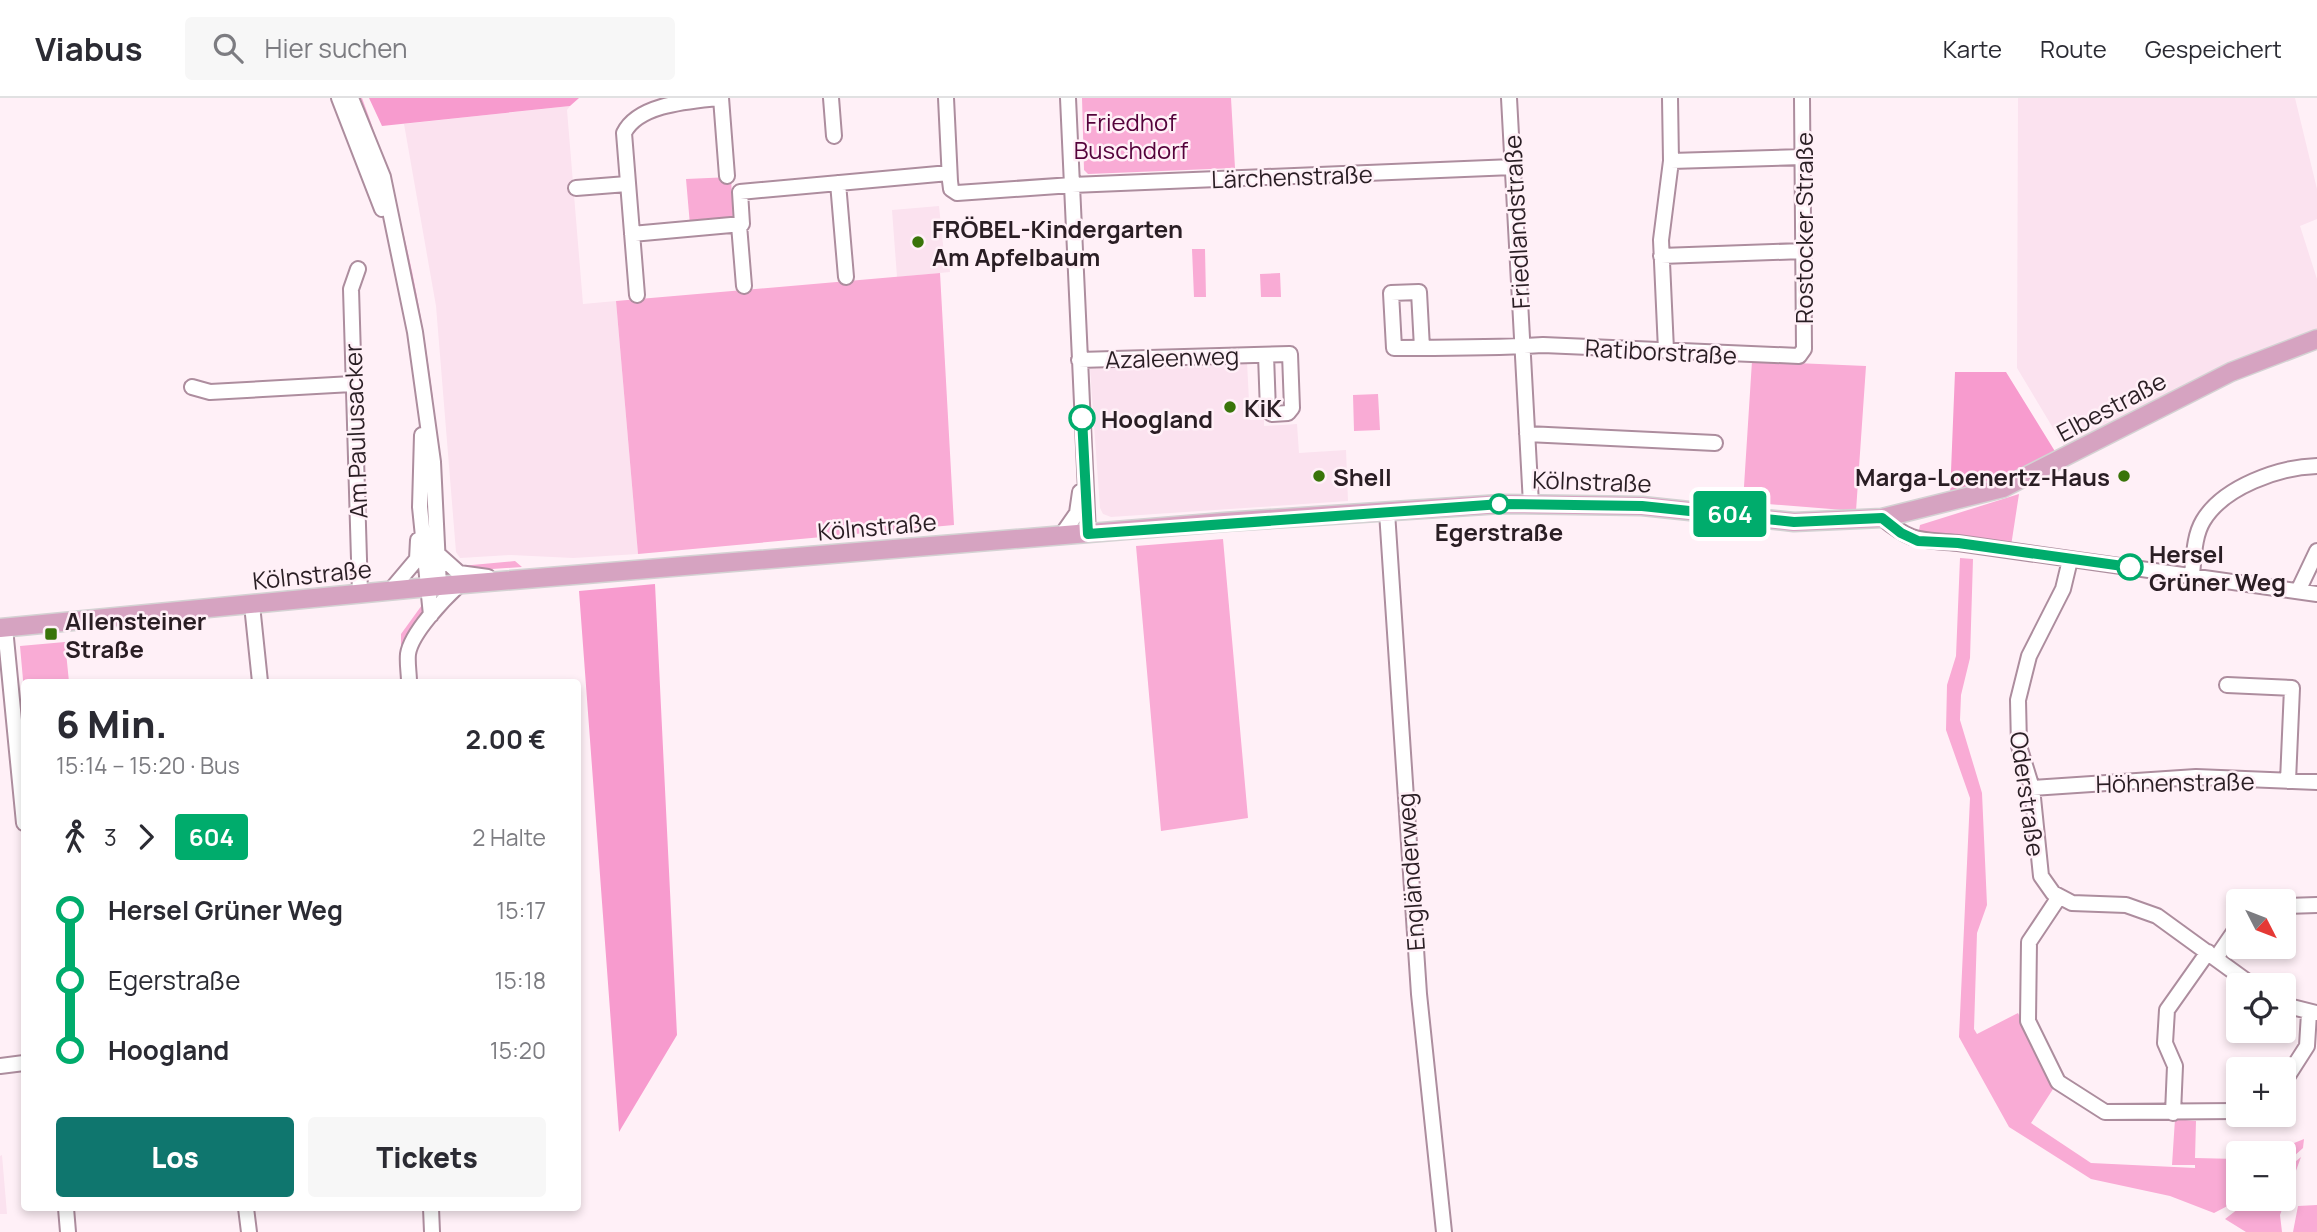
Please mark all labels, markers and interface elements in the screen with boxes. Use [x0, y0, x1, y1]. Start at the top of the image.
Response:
search box [185, 17, 675, 80]
text: Viabus [35, 26, 143, 71]
icon: search [209, 29, 247, 67]
text: Hier suchen [265, 30, 407, 66]
text: Karte [1943, 32, 2002, 65]
text: Route [2040, 32, 2107, 65]
text: Gespeichert [2145, 32, 2282, 65]
park label: Friedhof Buschdorf [1074, 105, 1189, 166]
street label: Rostocker Straße [1787, 132, 1820, 324]
street label: Friedlandstraße [1495, 134, 1537, 310]
street label: Lärchenstraße [1211, 157, 1373, 195]
place label: FRÖBEL-Kindergarten Am Apfelbaum [932, 212, 1183, 273]
marker: FRÖBEL-Kindergarten Am Apfelbaum [910, 234, 926, 250]
street label: Ratiborstraße [1584, 331, 1738, 371]
street label: Azaleenweg [1104, 338, 1240, 376]
street label: Am Paulusacker [335, 342, 375, 519]
street label: Elbestraße [2050, 363, 2172, 449]
place label: KiK [1244, 391, 1282, 424]
marker: KiK [1222, 399, 1238, 415]
place label: Hoogland [1101, 402, 1213, 435]
marker: Hoogland [1069, 405, 1095, 431]
place label: Shell [1333, 460, 1392, 493]
place label: Marga-Loenertz-Haus [1855, 460, 2110, 493]
street label: Kölnstraße [1532, 462, 1652, 500]
marker: Shell [1311, 468, 1327, 484]
marker: Marga-Loenertz-Haus [2116, 468, 2132, 484]
line badge: 604 [1690, 491, 1770, 537]
marker: Egerstraße [1489, 494, 1509, 514]
text: 604 [1707, 497, 1753, 530]
street label: Kölnstraße [816, 504, 938, 548]
place label: Egerstraße [1435, 515, 1563, 548]
place label: Hersel Grüner Weg [2149, 537, 2286, 598]
street label: Kölnstraße [251, 551, 373, 597]
marker: Hersel Grüner Weg [2117, 554, 2143, 580]
place label: Allensteiner Straße [65, 604, 206, 665]
marker: Allensteiner Straße [43, 626, 59, 642]
text: 6 Min. [56, 697, 168, 749]
text: 2.00 € [465, 721, 546, 757]
street label: Oderstraße [2003, 729, 2053, 859]
text: 15:14 – 15:20 · Bus [56, 749, 240, 781]
street label: Höhnenstraße [2095, 764, 2255, 800]
street label: Engländerweg [1388, 792, 1432, 952]
icon: walk [56, 818, 94, 856]
icon: forward [127, 818, 165, 856]
text: 604 [189, 820, 234, 853]
text: 3 [104, 821, 117, 853]
text: 2 Halte [472, 821, 546, 853]
north arrow [2226, 889, 2296, 959]
map controls [2226, 889, 2296, 1211]
text: Hersel Grüner Weg [108, 892, 343, 928]
text: 15:17 [496, 894, 546, 926]
text: Egerstraße [108, 962, 240, 998]
text: 15:18 [495, 964, 546, 996]
button: locate [2226, 973, 2296, 1043]
text: Hoogland [108, 1032, 229, 1068]
text: 15:20 [490, 1034, 546, 1066]
button: + [2226, 1057, 2296, 1127]
button: Los [56, 1117, 294, 1197]
button: Tickets [308, 1117, 546, 1197]
button: − [2226, 1141, 2296, 1211]

